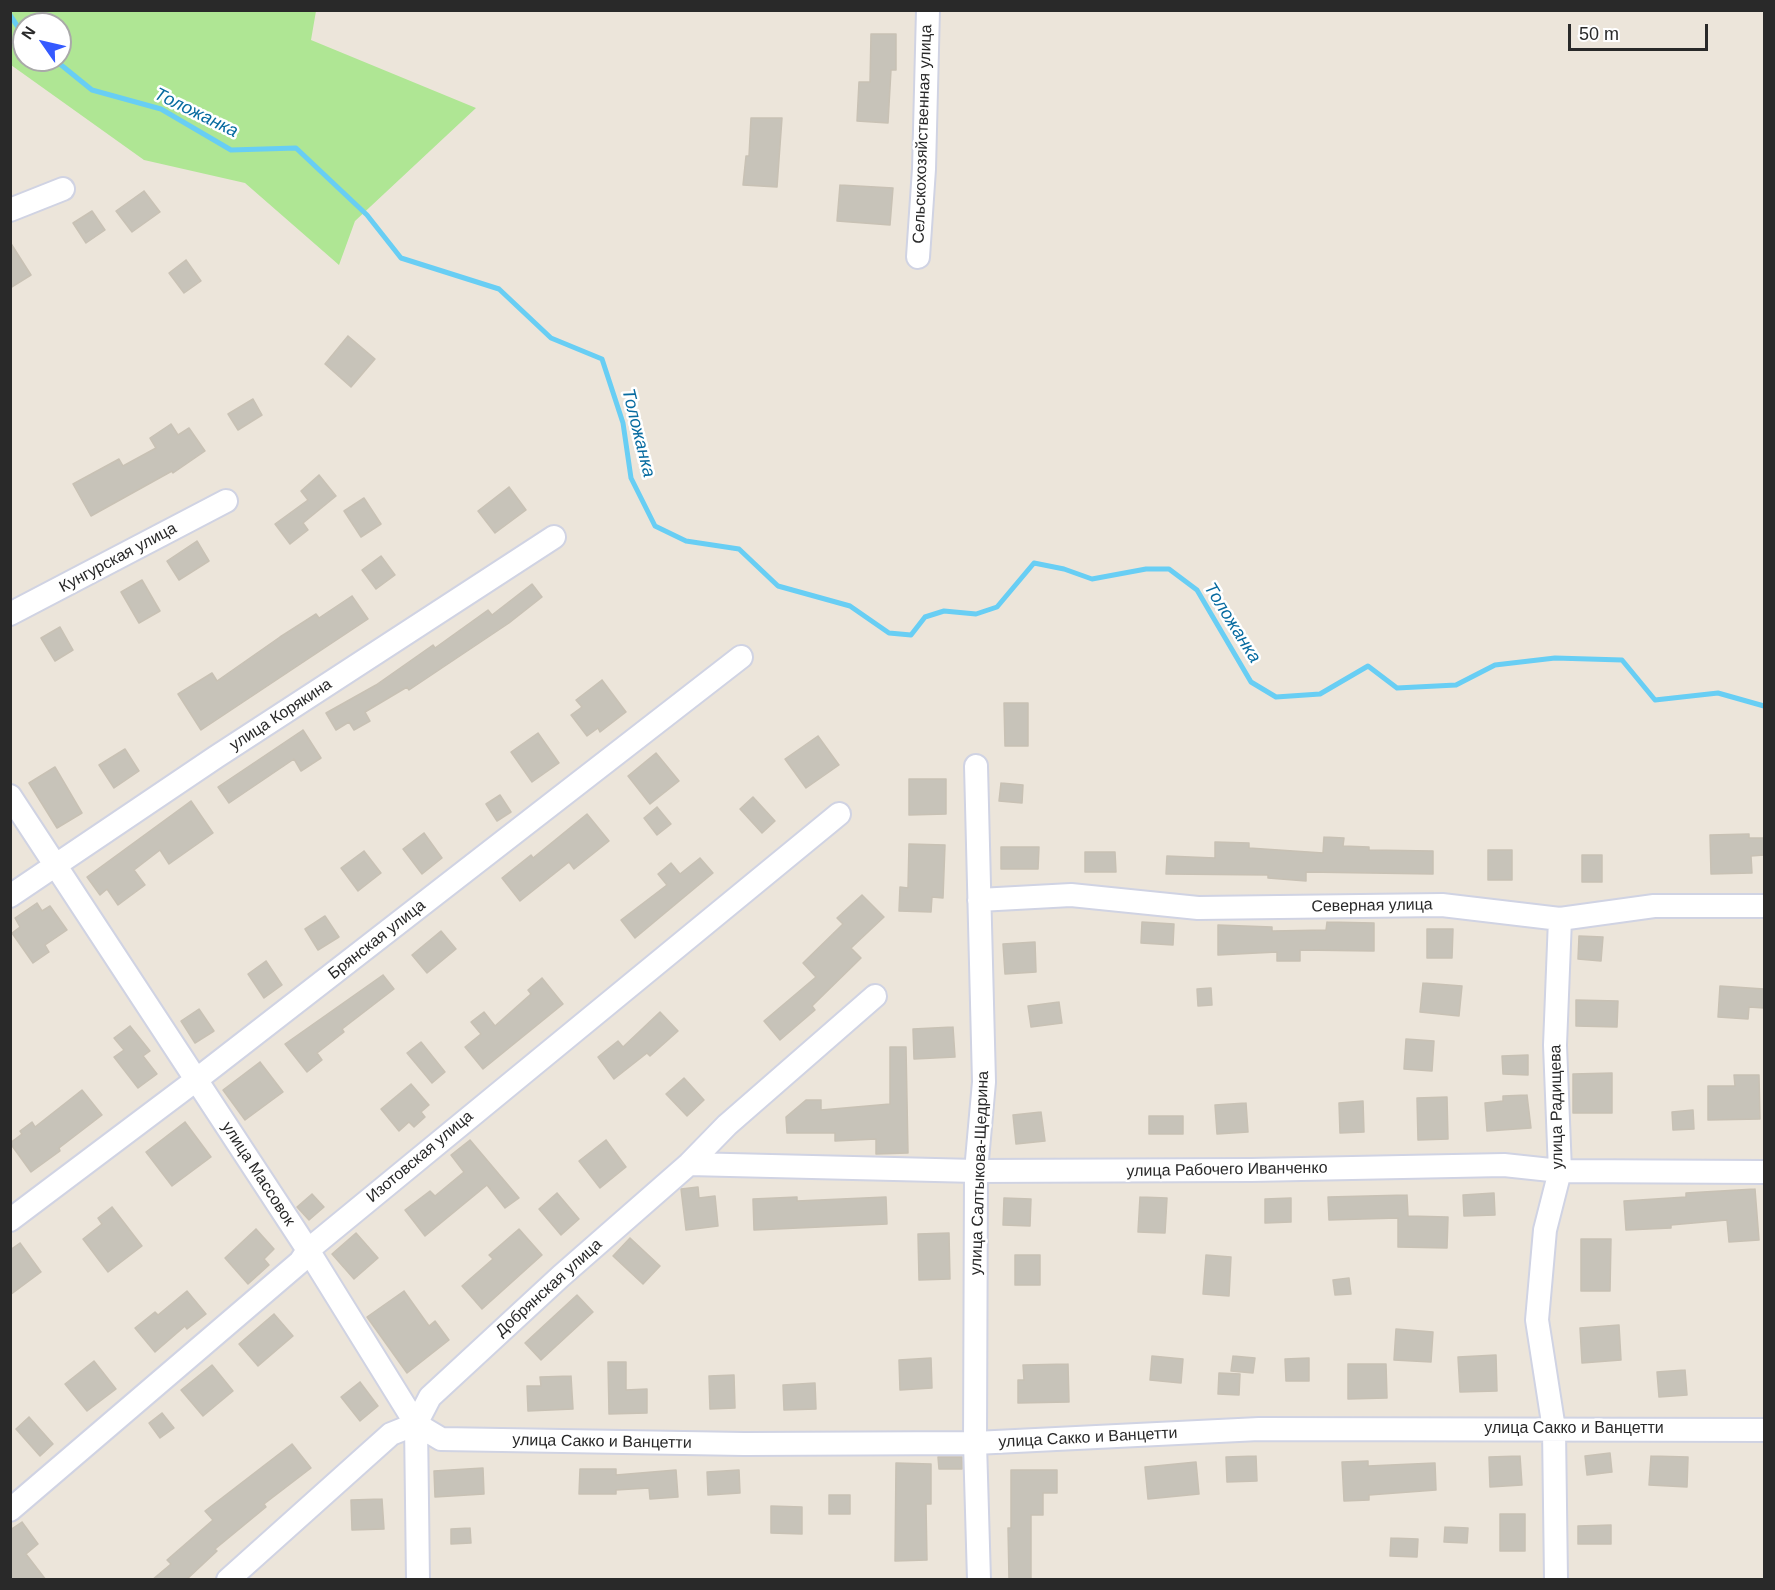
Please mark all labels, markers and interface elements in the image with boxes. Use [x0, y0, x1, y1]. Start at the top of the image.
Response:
north arrow [12, 12, 72, 72]
scale bar [1571, 12, 1710, 50]
text: N [18, 23, 39, 42]
street label: Сельскохозяйственная улица [910, 24, 936, 244]
text: 50 m [1579, 24, 1619, 44]
water label: Толожанка [151, 83, 241, 143]
water label: Толожанка [617, 386, 659, 480]
street label: Кунгурская улица [56, 519, 180, 597]
water label: Толожанка [1199, 579, 1265, 667]
street label: улица Корякина [226, 675, 336, 755]
street label: Северная улица [1311, 895, 1433, 917]
street label: Брянская улица [325, 896, 429, 984]
street label: улица Радищева [1546, 1044, 1568, 1170]
street label: улица Салтыкова-Щедрина [967, 1071, 993, 1275]
street label: Изотовская улица [363, 1107, 477, 1207]
street label: улица Массовок [217, 1118, 299, 1230]
street label: улица Рабочего Иванченко [1126, 1159, 1328, 1181]
street label: Добрянская улица [492, 1235, 606, 1341]
street label: улица Сакко и Ванцетти [1484, 1419, 1664, 1439]
street label: улица Сакко и Ванцетти [998, 1424, 1178, 1452]
street label: улица Сакко и Ванцетти [512, 1431, 692, 1453]

